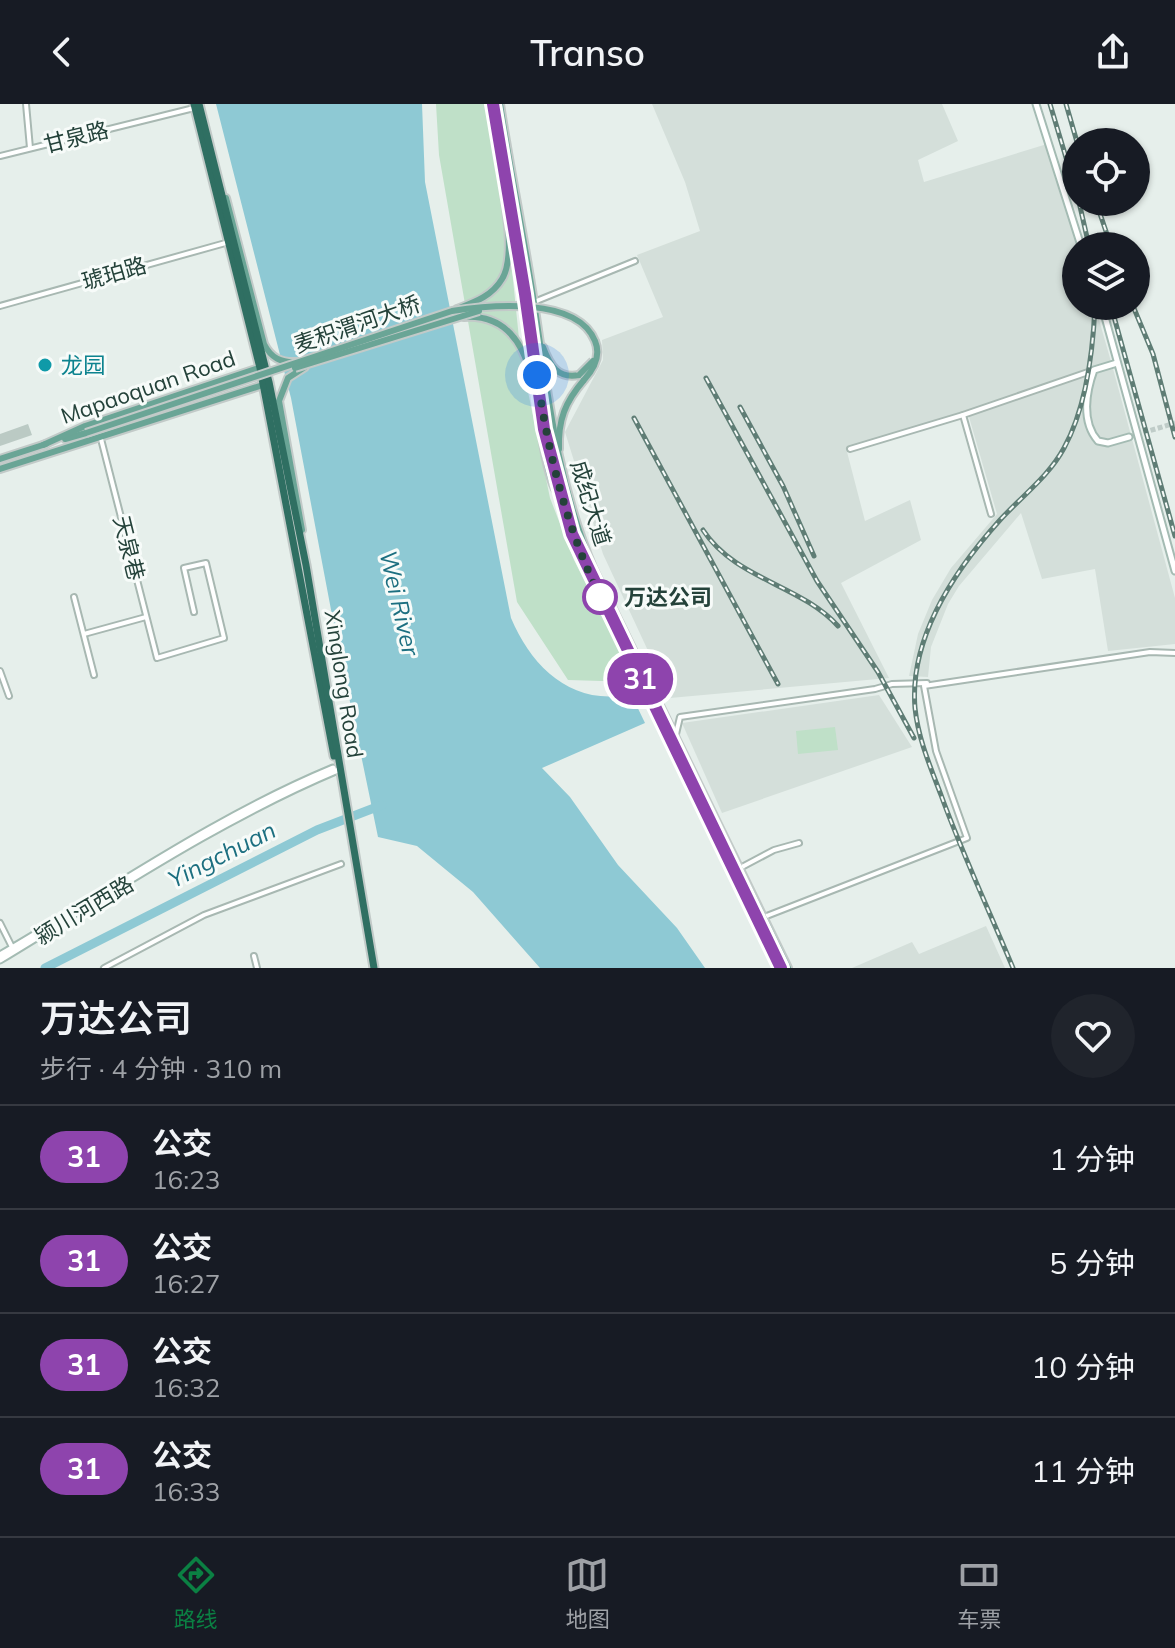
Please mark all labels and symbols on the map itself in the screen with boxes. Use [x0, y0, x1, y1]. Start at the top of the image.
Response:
street label: 甘泉路 [41, 115, 111, 159]
street label: 琥珀路 [78, 250, 150, 296]
street label: 麦积渭河大桥 [290, 289, 424, 359]
street label: Mapaoquan Road [57, 344, 239, 430]
place label: 龙园 [61, 351, 105, 379]
your location [517, 355, 557, 395]
marker: 龙园 [36, 356, 54, 374]
street label: 成纪大道 [565, 457, 617, 549]
street label: 天泉巷 [107, 513, 151, 583]
water label: Wei River [373, 547, 427, 660]
marker: 万达公司 [583, 580, 617, 614]
place label: 万达公司 [624, 583, 712, 611]
street label: Xinglong Road [318, 608, 370, 760]
line badge: 31 [604, 653, 676, 705]
water label: Yingchuan [163, 814, 281, 894]
street label: 颍川河西路 [30, 870, 138, 950]

